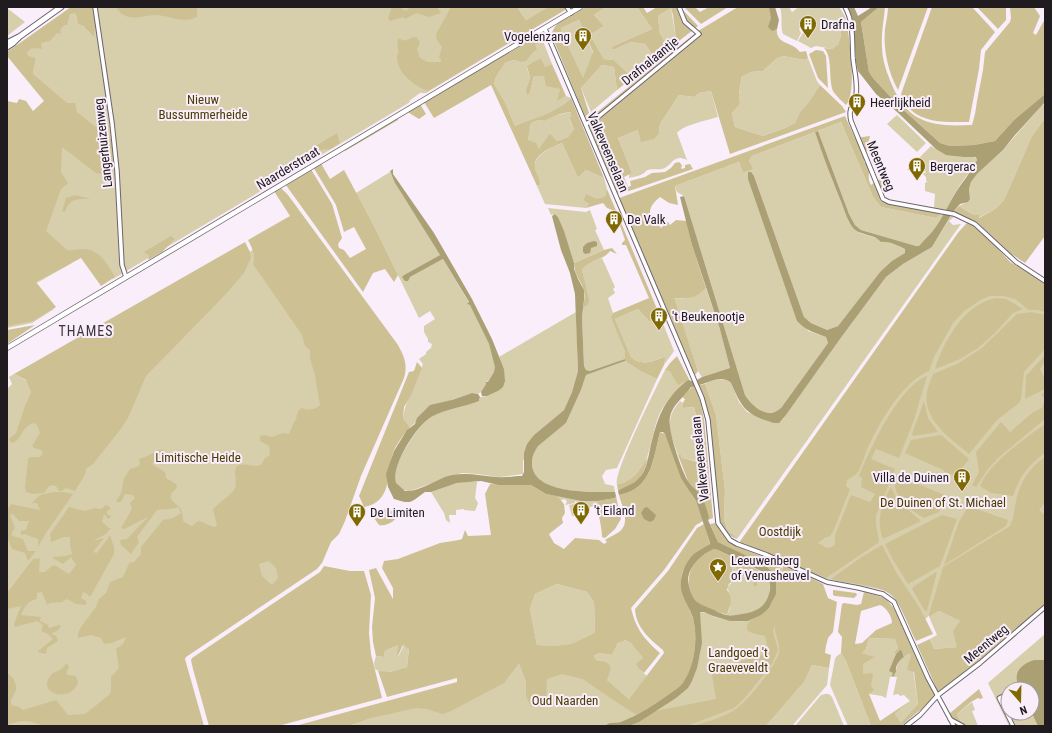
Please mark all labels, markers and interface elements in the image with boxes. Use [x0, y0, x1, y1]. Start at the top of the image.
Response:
building icon: Drafna [798, 14, 818, 39]
place label: Drafna [821, 17, 855, 32]
building icon: Vogelenzang [573, 26, 593, 51]
place label: Vogelenzang [504, 29, 570, 44]
street label: Drafnalaantje [619, 34, 681, 88]
park label: Nieuw Bussummerheide [158, 92, 248, 122]
building icon: Heerlijkheid [847, 92, 867, 117]
place label: Heerlijkheid [870, 95, 931, 110]
street label: Langerhuizenweg [91, 98, 115, 188]
street label: Valkeveenselaan [584, 110, 632, 194]
street label: Meentweg [864, 139, 898, 193]
street label: Naarderstraat [254, 143, 322, 193]
building icon: Bergerac [907, 156, 927, 181]
place label: Bergerac [930, 159, 975, 174]
building icon: De Valk [604, 209, 624, 234]
place label: De Valk [627, 212, 666, 227]
building icon: 't Beukenootje [649, 306, 669, 331]
place label: 't Beukenootje [672, 309, 745, 324]
district label: THAMES [59, 323, 113, 339]
street label: Valkeveenselaan [688, 416, 712, 502]
park label: Limitische Heide [155, 450, 241, 465]
building icon: Villa de Duinen [952, 467, 972, 492]
place label: Villa de Duinen [873, 470, 949, 485]
park label: De Duinen of St. Michael [880, 495, 1006, 510]
building icon: 't Eiland [571, 500, 591, 525]
building icon: De Limiten [347, 502, 367, 527]
place label: 't Eiland [594, 503, 635, 518]
place label: De Limiten [370, 505, 425, 520]
park label: Oostdijk [759, 524, 801, 539]
place label: Leeuwenberg of Venusheuvel [731, 553, 809, 583]
place icon: Leeuwenberg of Venusheuvel [708, 557, 728, 582]
street label: Meentweg [961, 621, 1011, 667]
park label: Landgoed 't Graeveveldt [708, 645, 768, 675]
north arrow [1000, 681, 1040, 721]
park label: Oud Naarden [532, 693, 598, 708]
text: N [1018, 703, 1029, 717]

